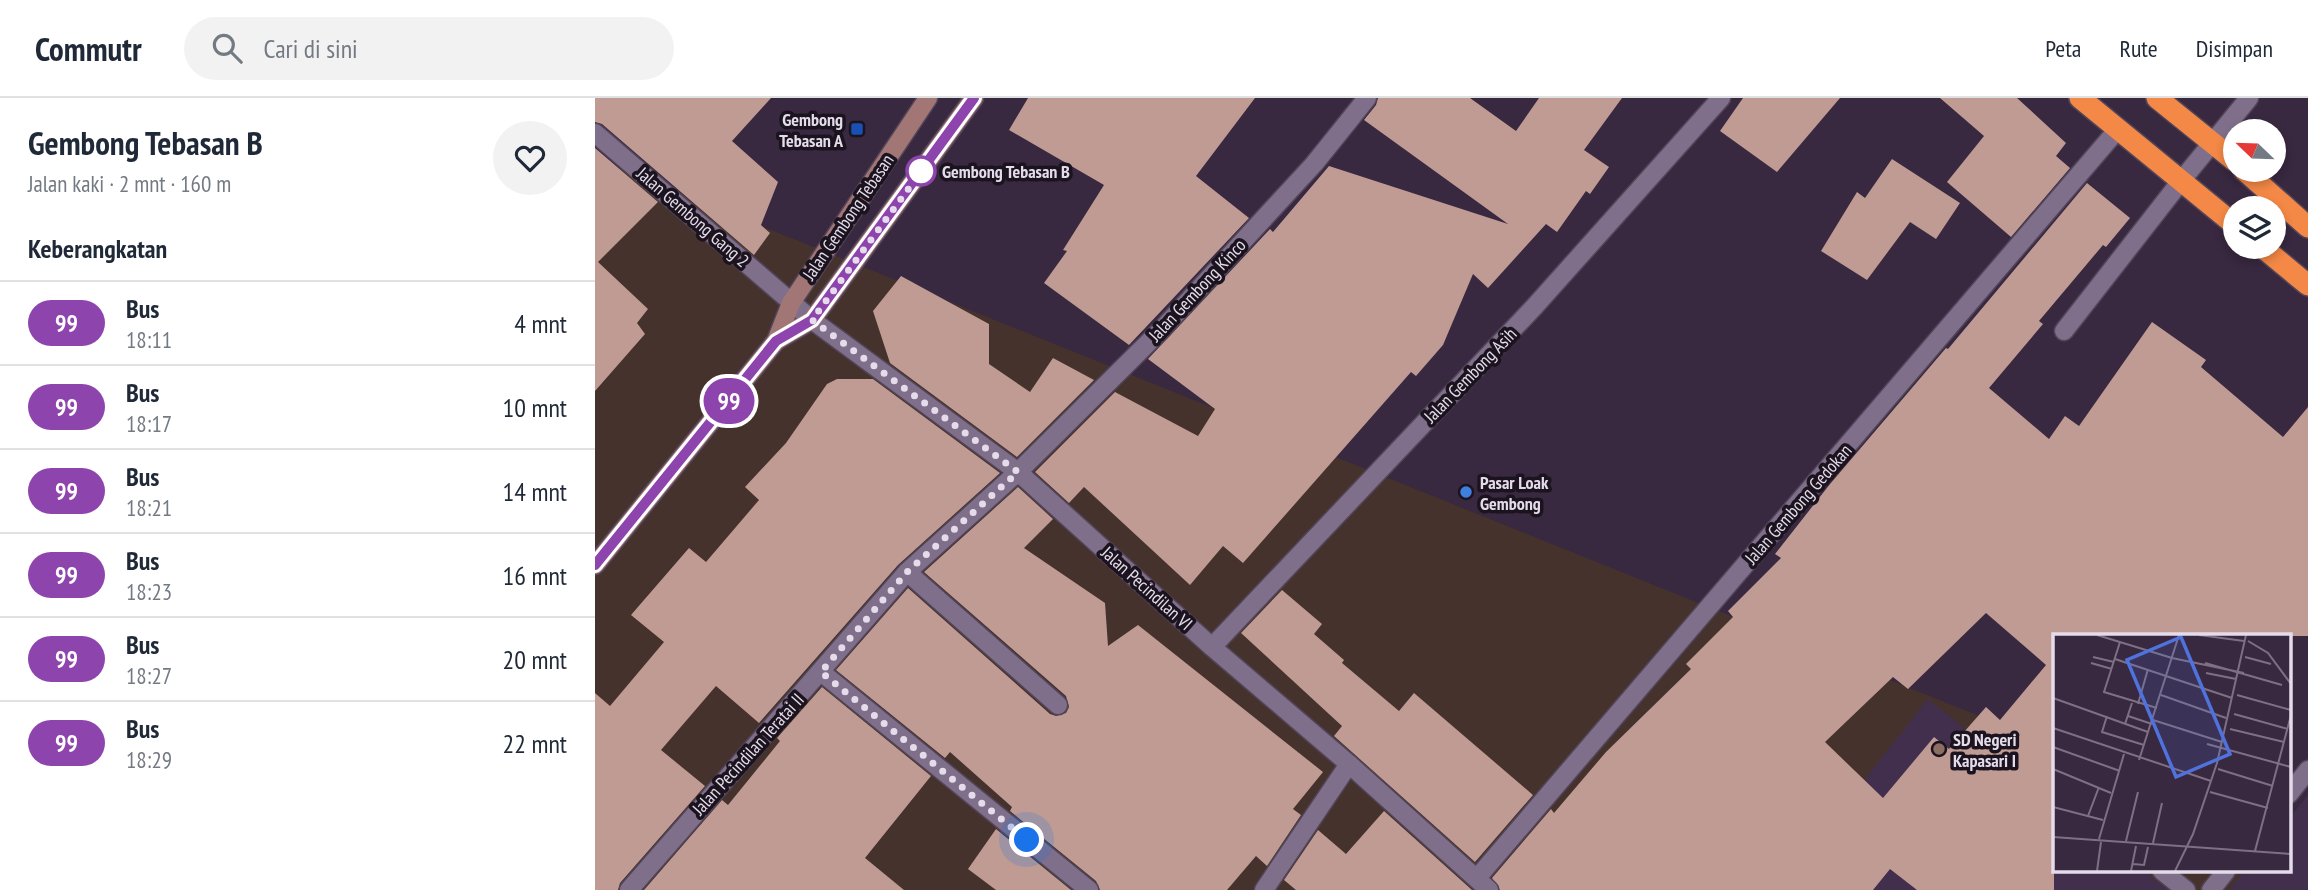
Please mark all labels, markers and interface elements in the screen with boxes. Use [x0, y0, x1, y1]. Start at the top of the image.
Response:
search box [184, 17, 674, 80]
text: Commutr [35, 27, 142, 70]
icon: search [208, 29, 246, 67]
text: Cari di sini [264, 32, 358, 65]
text: Peta [2045, 33, 2081, 64]
text: Rute [2119, 33, 2158, 64]
text: Disimpan [2196, 33, 2273, 64]
place label: Gembong Tebasan A [779, 108, 844, 152]
north arrow [2223, 119, 2285, 182]
map controls [2223, 119, 2286, 259]
text: Gembong Tebasan B [28, 121, 263, 164]
button: heart [493, 121, 567, 195]
marker: Gembong Tebasan A [849, 121, 865, 137]
street label: Jalan Gembong Tebasan [797, 150, 899, 285]
marker: Gembong Tebasan B [906, 156, 936, 186]
place label: Gembong Tebasan B [942, 160, 1070, 183]
street label: Jalan Gembong Gang 2 [631, 161, 754, 272]
text: Jalan kaki · 2 mnt · 160 m [28, 169, 231, 198]
button: layers [2223, 196, 2286, 259]
text: Keberangkatan [28, 232, 167, 265]
street label: Jalan Gembong Kinco [1143, 234, 1251, 347]
text: Bus [126, 292, 159, 325]
text: 99 [55, 307, 78, 338]
text: 4 mnt [514, 307, 567, 340]
street label: Jalan Gembong Asih [1418, 323, 1521, 428]
text: 18:11 [126, 325, 172, 354]
text: Bus [126, 376, 159, 409]
line badge: 99 [697, 378, 761, 424]
text: 99 [718, 385, 740, 416]
text: 99 [55, 391, 78, 422]
text: 10 mnt [503, 391, 567, 424]
text: 18:17 [126, 409, 172, 438]
street label: Jalan Gembong Gedokan [1739, 439, 1856, 570]
text: Bus [126, 460, 159, 493]
place label: Pasar Loak Gembong [1480, 471, 1549, 515]
text: 99 [55, 475, 78, 506]
text: 14 mnt [503, 475, 567, 508]
marker: Pasar Loak Gembong [1458, 484, 1474, 500]
text: 18:21 [126, 493, 172, 522]
street label: Jalan Pecindilan VI [1096, 540, 1197, 635]
text: Bus [126, 544, 159, 577]
text: 99 [55, 559, 78, 590]
text: 16 mnt [503, 559, 567, 592]
text: 18:23 [126, 577, 172, 606]
text: Bus [126, 628, 159, 661]
inset map [2053, 634, 2291, 872]
text: 99 [55, 643, 78, 674]
text: 20 mnt [503, 643, 567, 676]
text: 18:27 [126, 661, 172, 690]
street label: Jalan Pecindilan Teratai II [687, 688, 809, 820]
text: Bus [126, 712, 159, 745]
text: 99 [55, 727, 78, 758]
text: 22 mnt [503, 727, 567, 760]
place label: SD Negeri Kapasari I [1953, 728, 2016, 772]
marker: SD Negeri Kapasari I [1931, 741, 1947, 757]
text: 18:29 [126, 745, 172, 774]
your location [1009, 822, 1044, 857]

